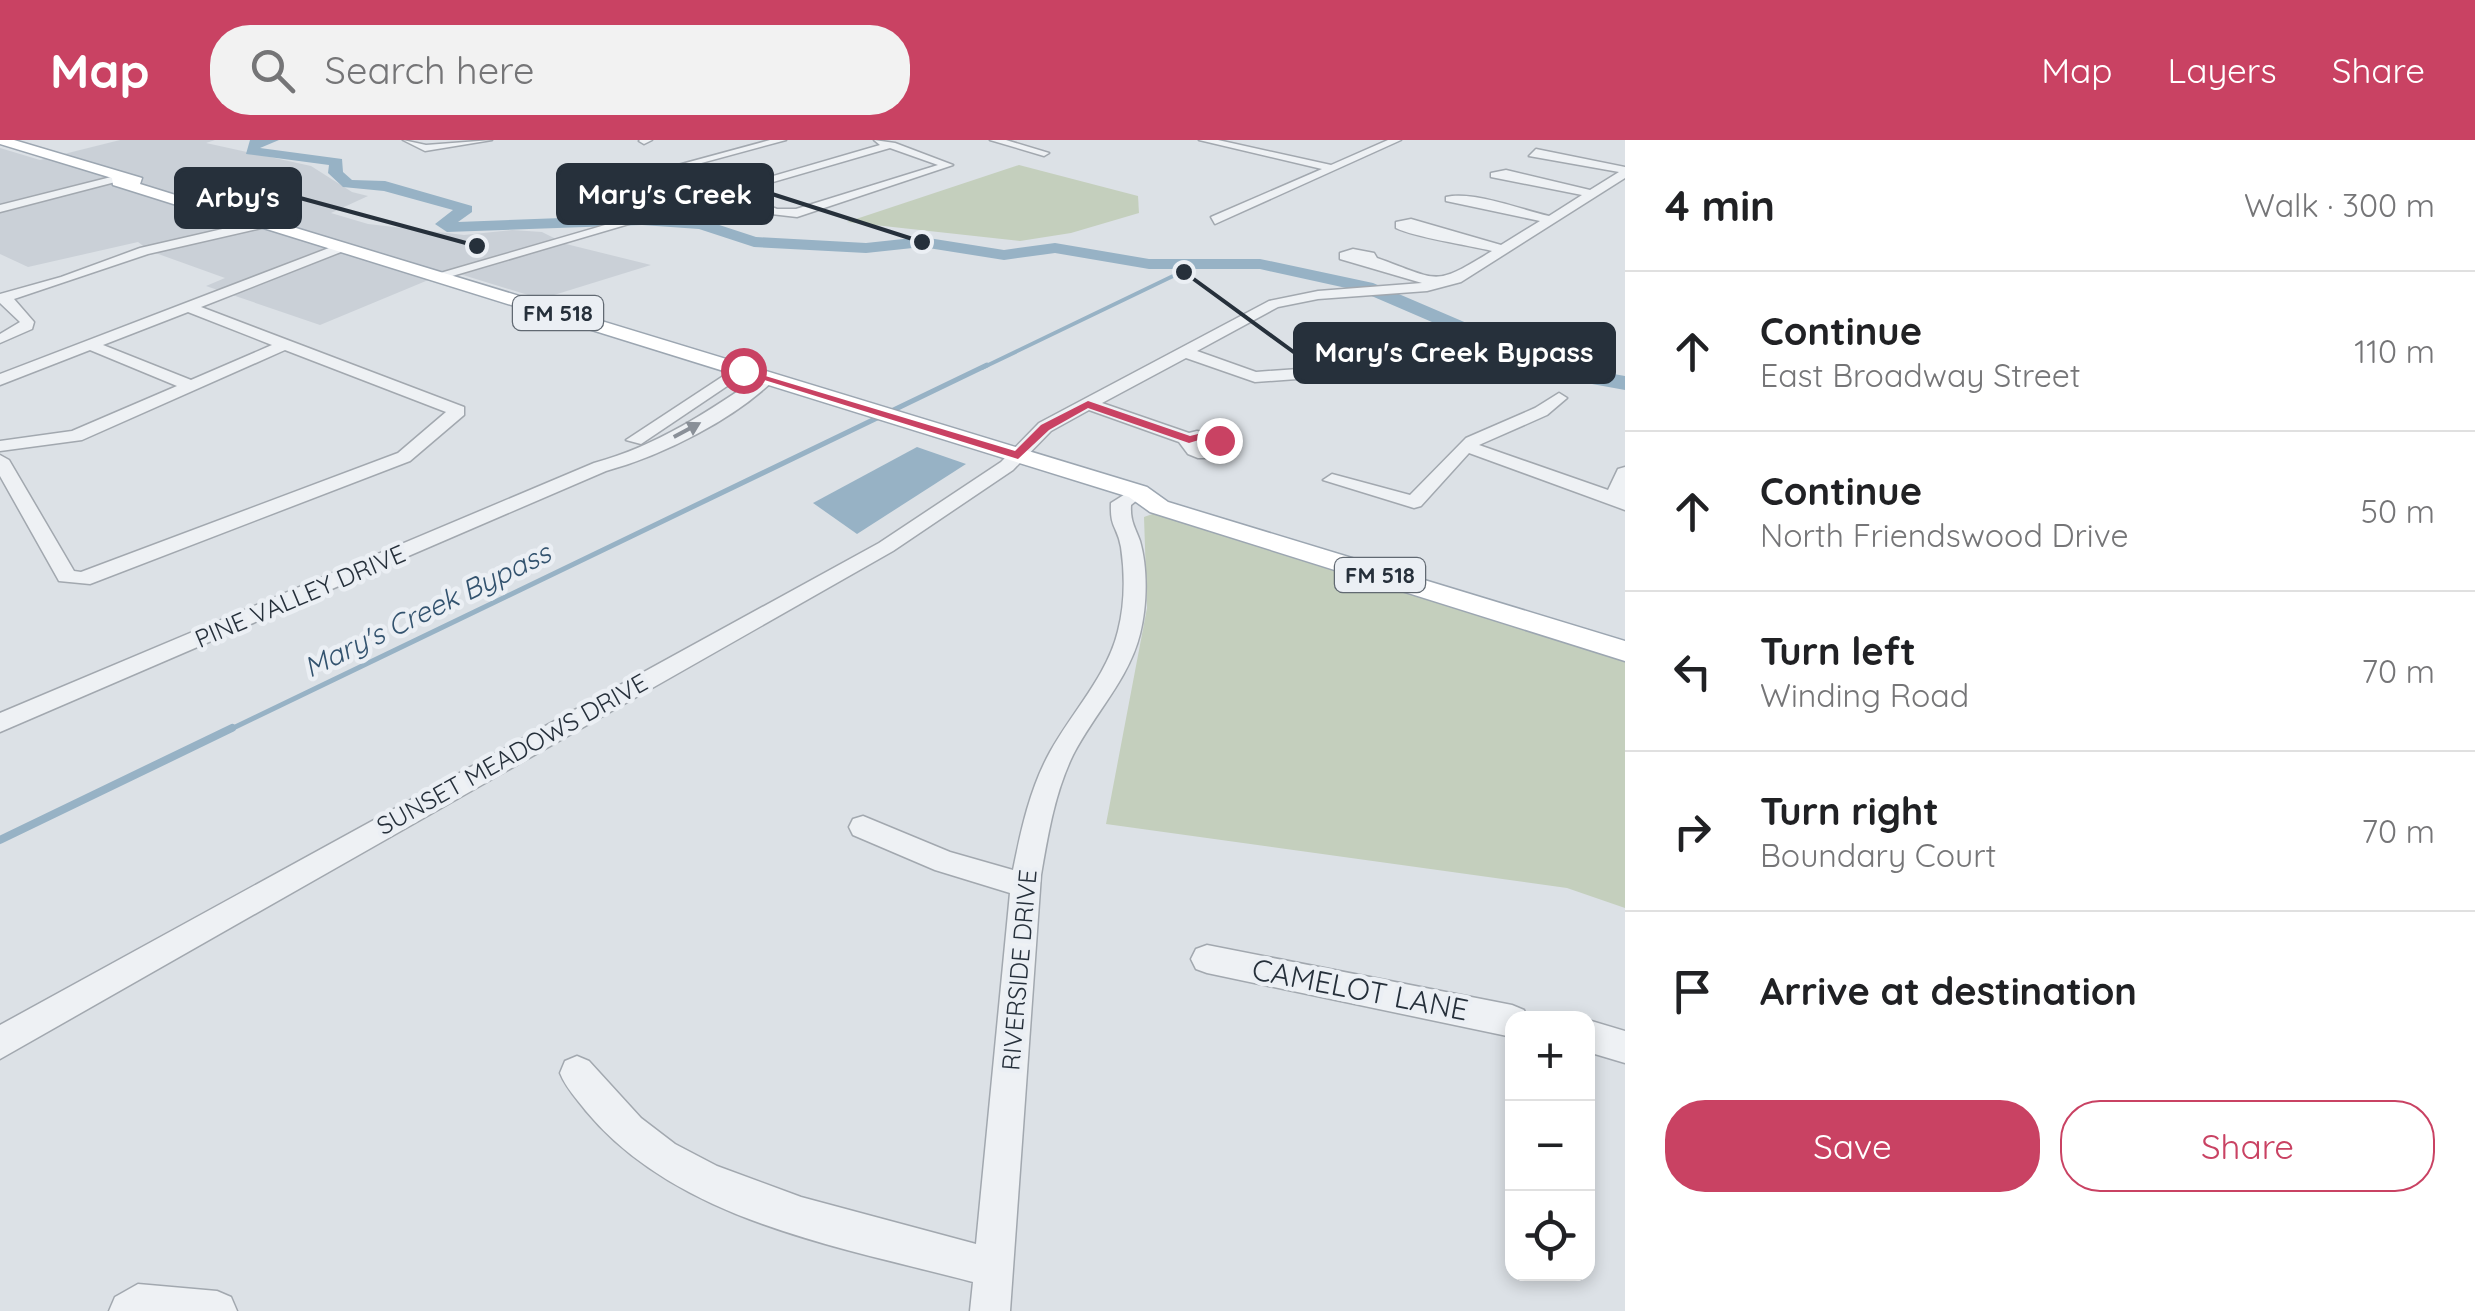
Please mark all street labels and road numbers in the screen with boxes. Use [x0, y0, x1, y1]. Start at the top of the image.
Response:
road number: FM 518 [513, 296, 603, 330]
street label: PINE VALLEY DRIVE [190, 537, 410, 654]
road number: FM 518 [1335, 558, 1425, 592]
street label: SUNSET MEADOWS DRIVE [371, 666, 653, 841]
street label: RIVERSIDE DRIVE [994, 868, 1043, 1072]
street label: CAMELOT LANE [1249, 949, 1472, 1029]

